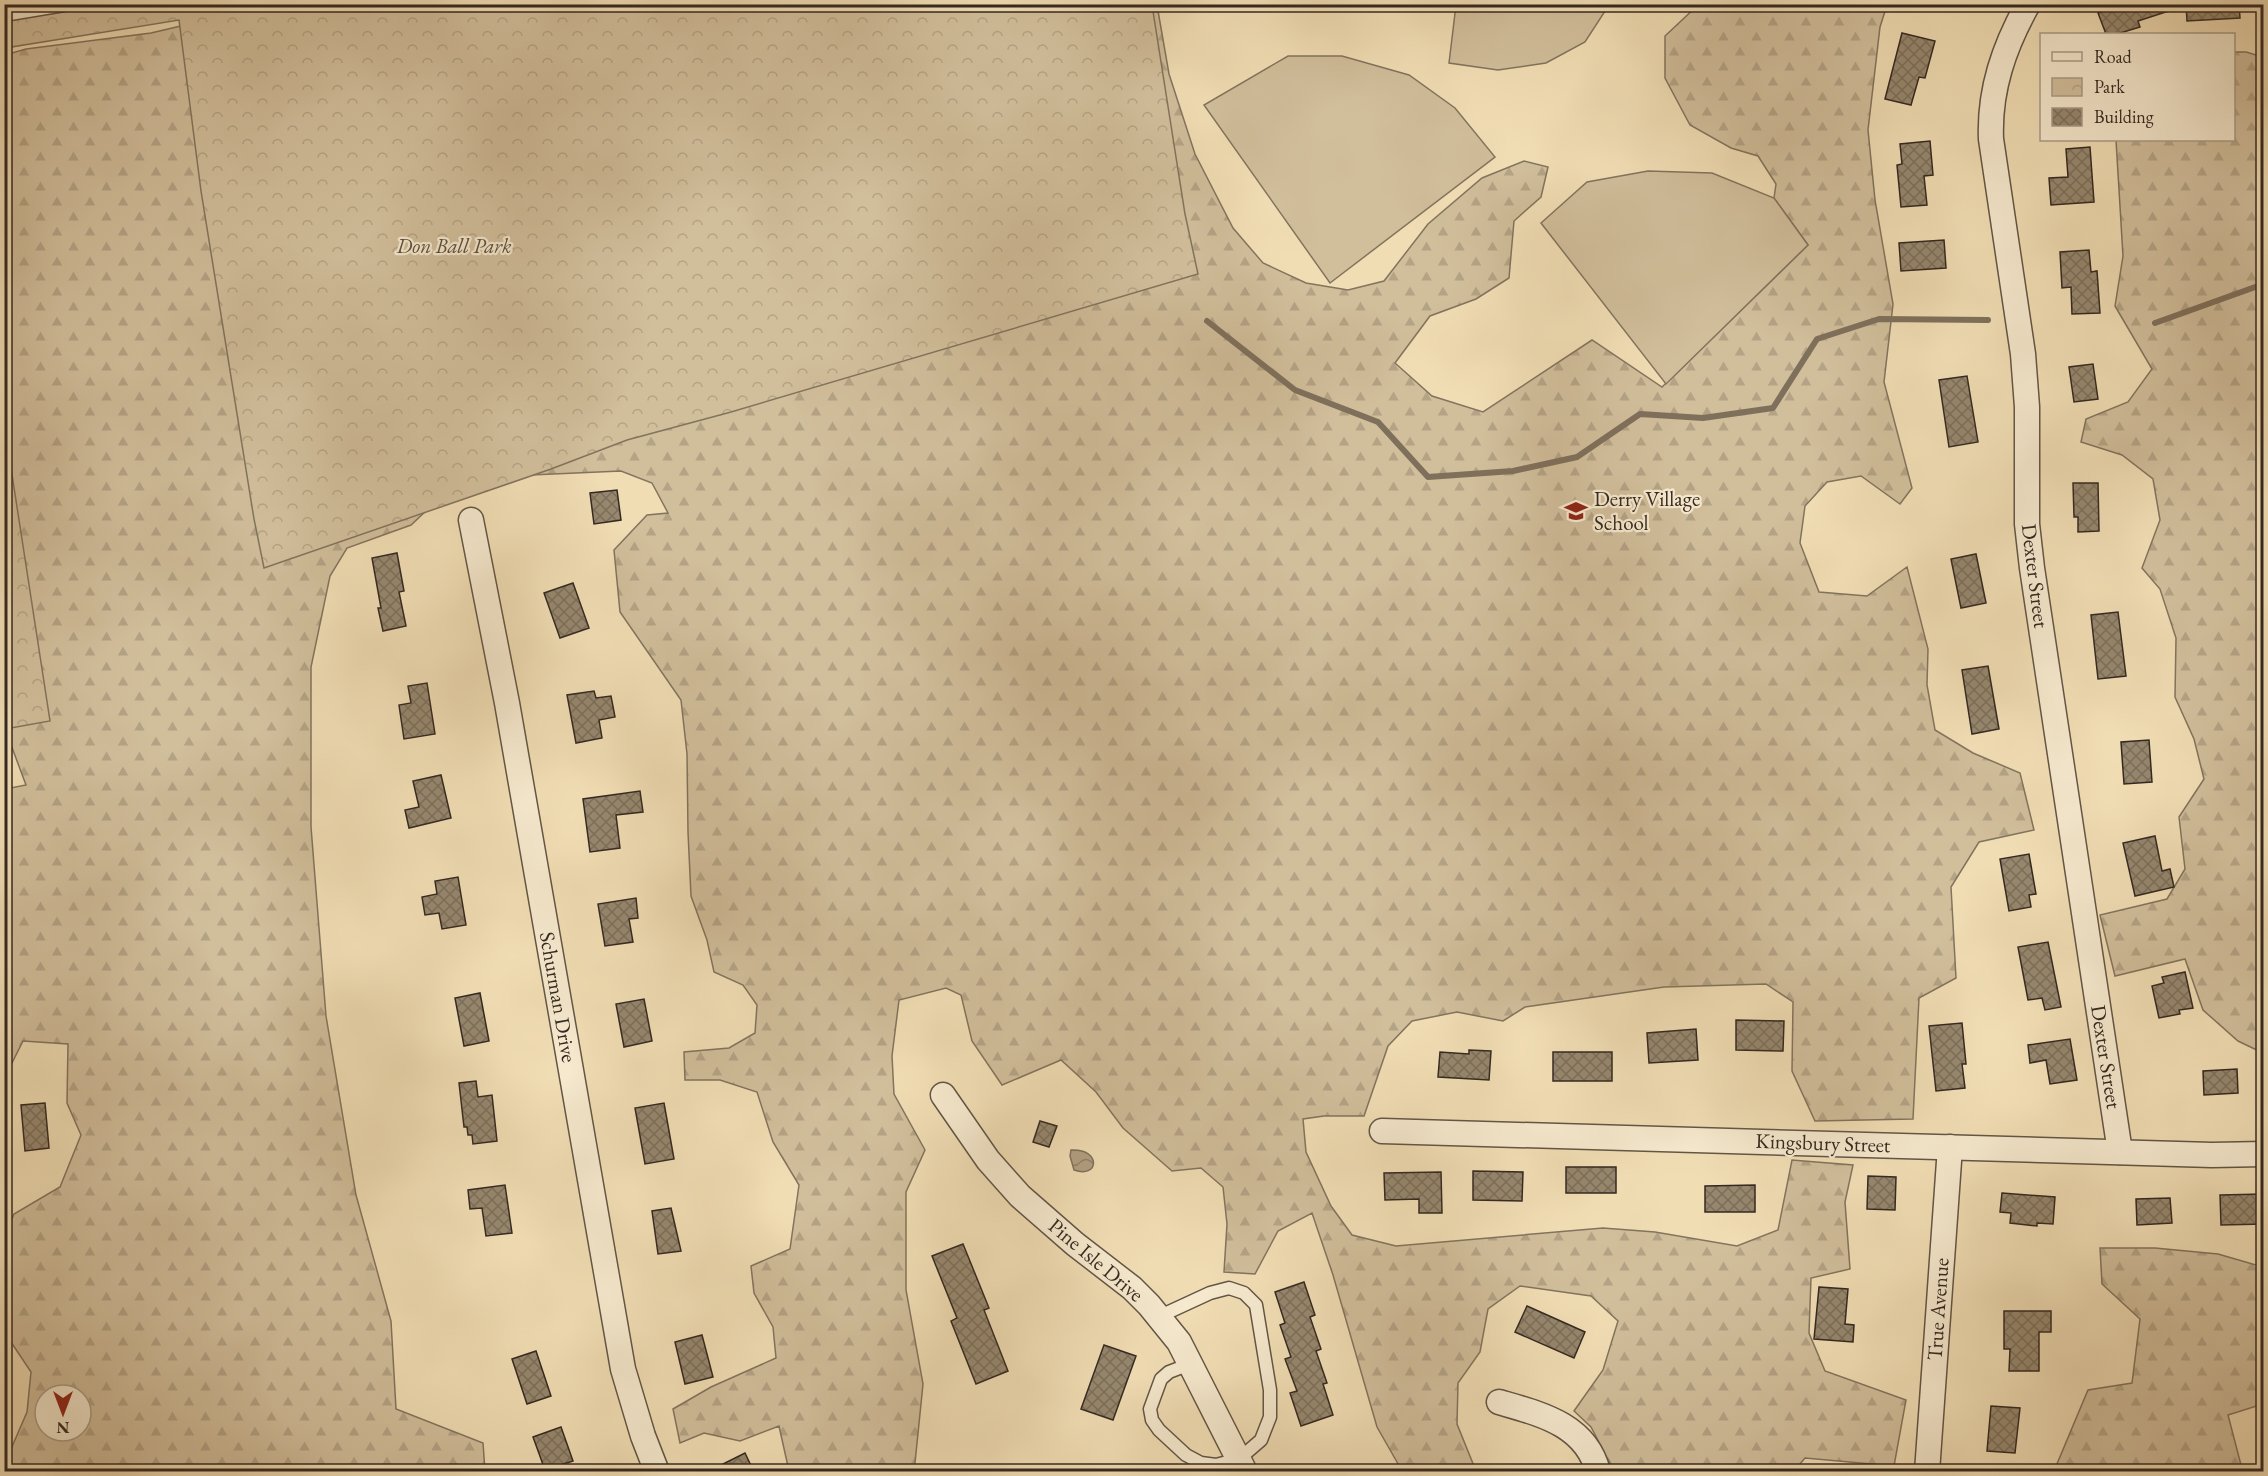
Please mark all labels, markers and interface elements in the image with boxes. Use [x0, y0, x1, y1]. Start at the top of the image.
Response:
legend [2040, 33, 2235, 141]
text: Road [2094, 45, 2133, 68]
text: Park [2094, 75, 2125, 98]
text: Building [2094, 105, 2154, 128]
park label: Don Ball Park [395, 232, 512, 259]
place label: Derry Village School [1594, 485, 1700, 536]
school or university icon: Derry Village School [1563, 498, 1589, 524]
street label: Dexter Street [2016, 522, 2055, 630]
street label: Schurman Drive [534, 930, 583, 1064]
street label: Dexter Street [2085, 1003, 2128, 1111]
street label: Kingsbury Street [1755, 1127, 1891, 1158]
street label: Pine Isle Drive [1043, 1212, 1150, 1307]
street label: True Avenue [1920, 1257, 1955, 1361]
north arrow [33, 1383, 93, 1443]
text: N [56, 1417, 69, 1438]

